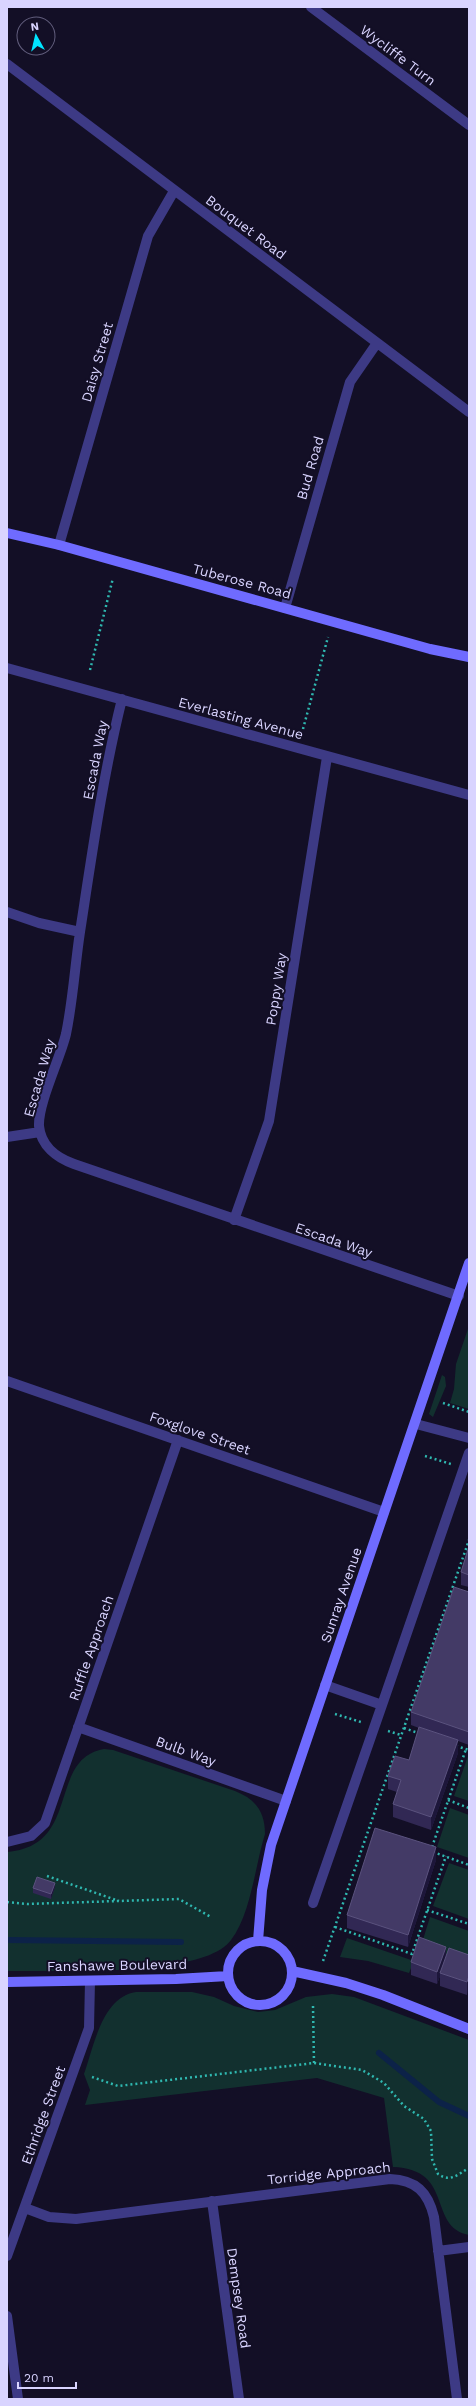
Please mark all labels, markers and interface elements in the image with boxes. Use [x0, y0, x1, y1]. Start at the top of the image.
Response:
north arrow [16, 16, 56, 56]
text: N [30, 20, 40, 34]
street label: Wycliffe Turn [357, 21, 439, 89]
street label: Bouquet Road [203, 192, 289, 262]
street label: Daisy Street [78, 320, 116, 404]
street label: Bud Road [293, 434, 327, 502]
street label: Tuberose Road [191, 560, 293, 602]
street label: Everlasting Avenue [177, 694, 305, 742]
street label: Escada Way [79, 718, 111, 801]
street label: Poppy Way [262, 951, 290, 1026]
street label: Escada Way [20, 1036, 58, 1119]
street label: Escada Way [293, 1219, 375, 1261]
street label: Foxglove Street [147, 1408, 253, 1458]
street label: Sunray Avenue [317, 1545, 365, 1645]
street label: Ruffle Approach [65, 1593, 117, 1703]
street label: Bulb Way [154, 1733, 219, 1770]
street label: Fanshawe Boulevard [47, 1956, 187, 1974]
street label: Ethridge Street [18, 2063, 68, 2167]
street label: Torridge Approach [266, 2159, 392, 2187]
street label: Dempsey Road [224, 2247, 254, 2349]
scale bar [18, 2364, 76, 2390]
text: 20 m [24, 2371, 54, 2385]

